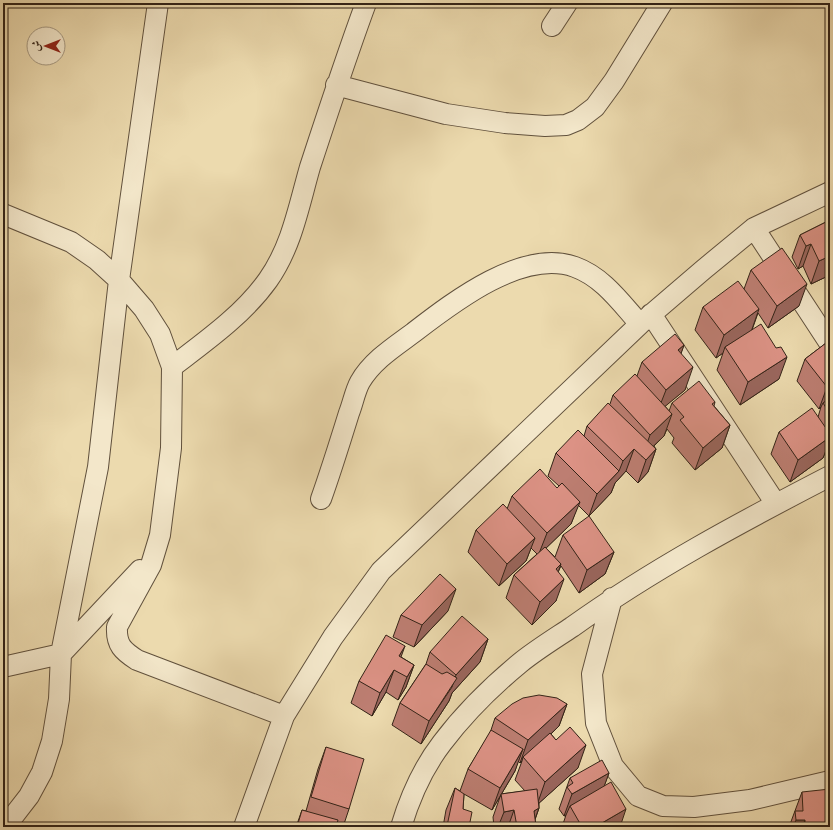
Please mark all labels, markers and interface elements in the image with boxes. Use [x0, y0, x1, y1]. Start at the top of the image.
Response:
north arrow [26, 26, 66, 66]
text: ش [29, 40, 44, 51]

